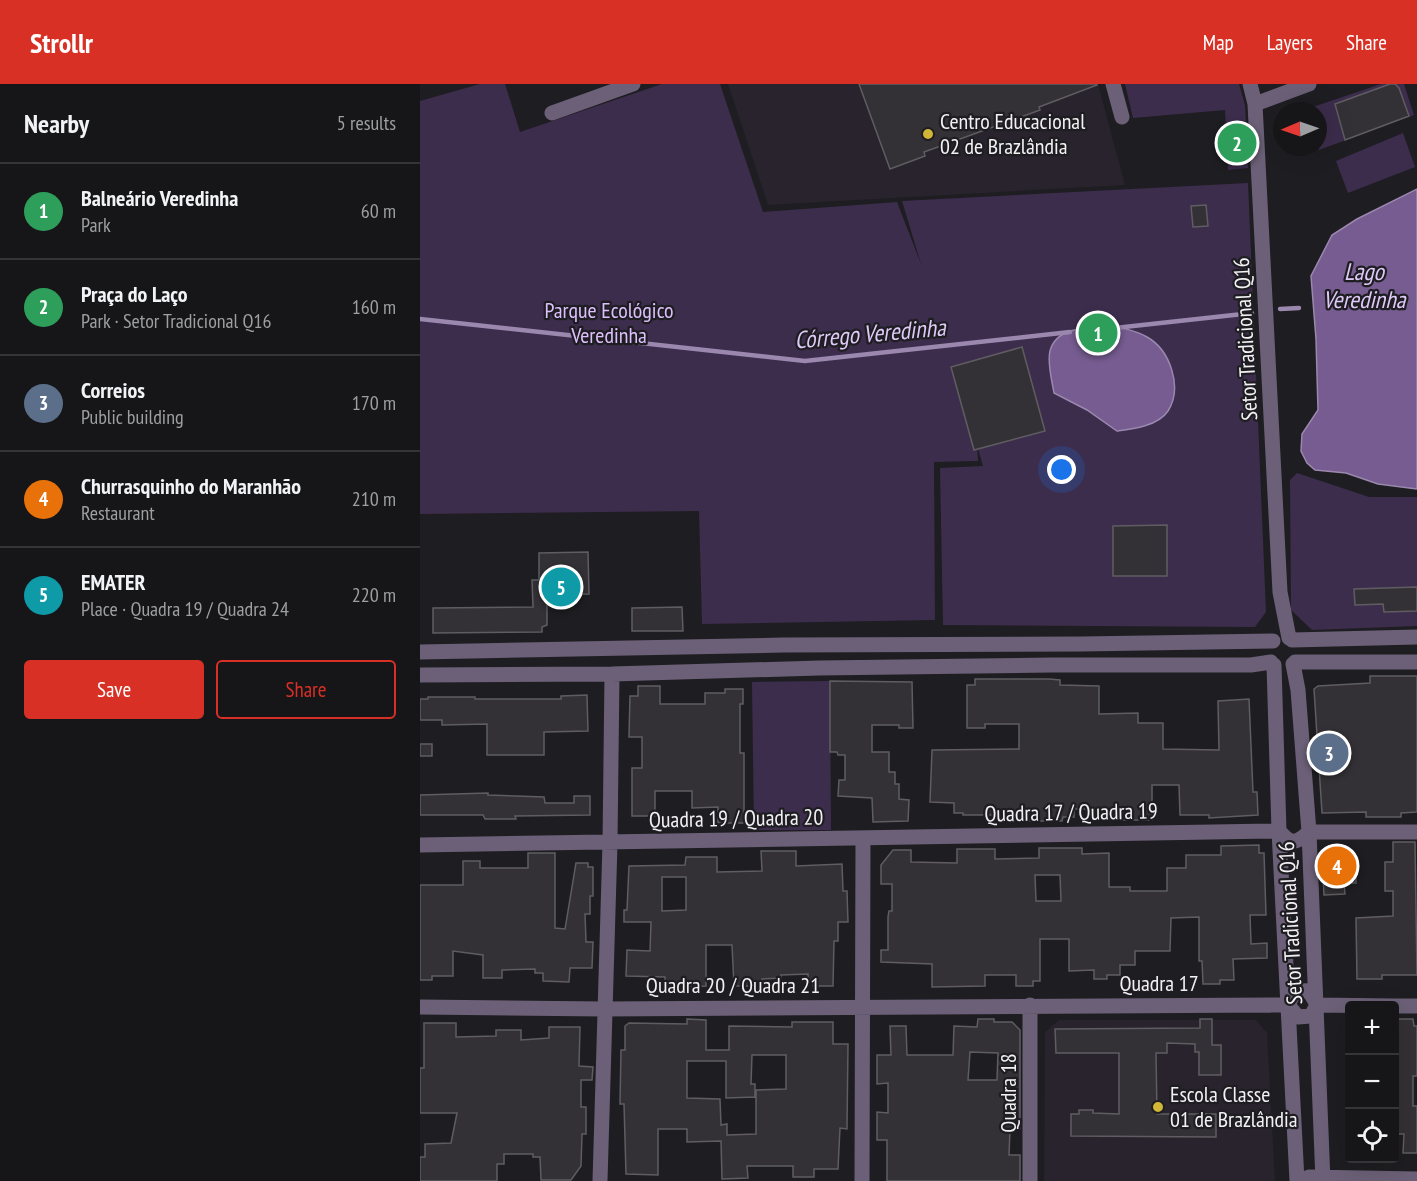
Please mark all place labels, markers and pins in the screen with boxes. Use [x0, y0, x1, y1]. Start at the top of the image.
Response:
place label: Centro Educacional 02 de Brazlândia [940, 107, 1086, 160]
pin: 2 [1218, 120, 1256, 166]
marker: Centro Educacional 02 de Brazlândia [921, 127, 935, 141]
pin: 1 [1078, 310, 1118, 356]
pin: 5 [542, 564, 580, 610]
pin: 3 [1310, 730, 1348, 776]
pin: 4 [1318, 844, 1356, 888]
place label: Escola Classe 01 de Brazlândia [1170, 1080, 1298, 1133]
marker: Escola Classe 01 de Brazlândia [1151, 1100, 1165, 1114]

